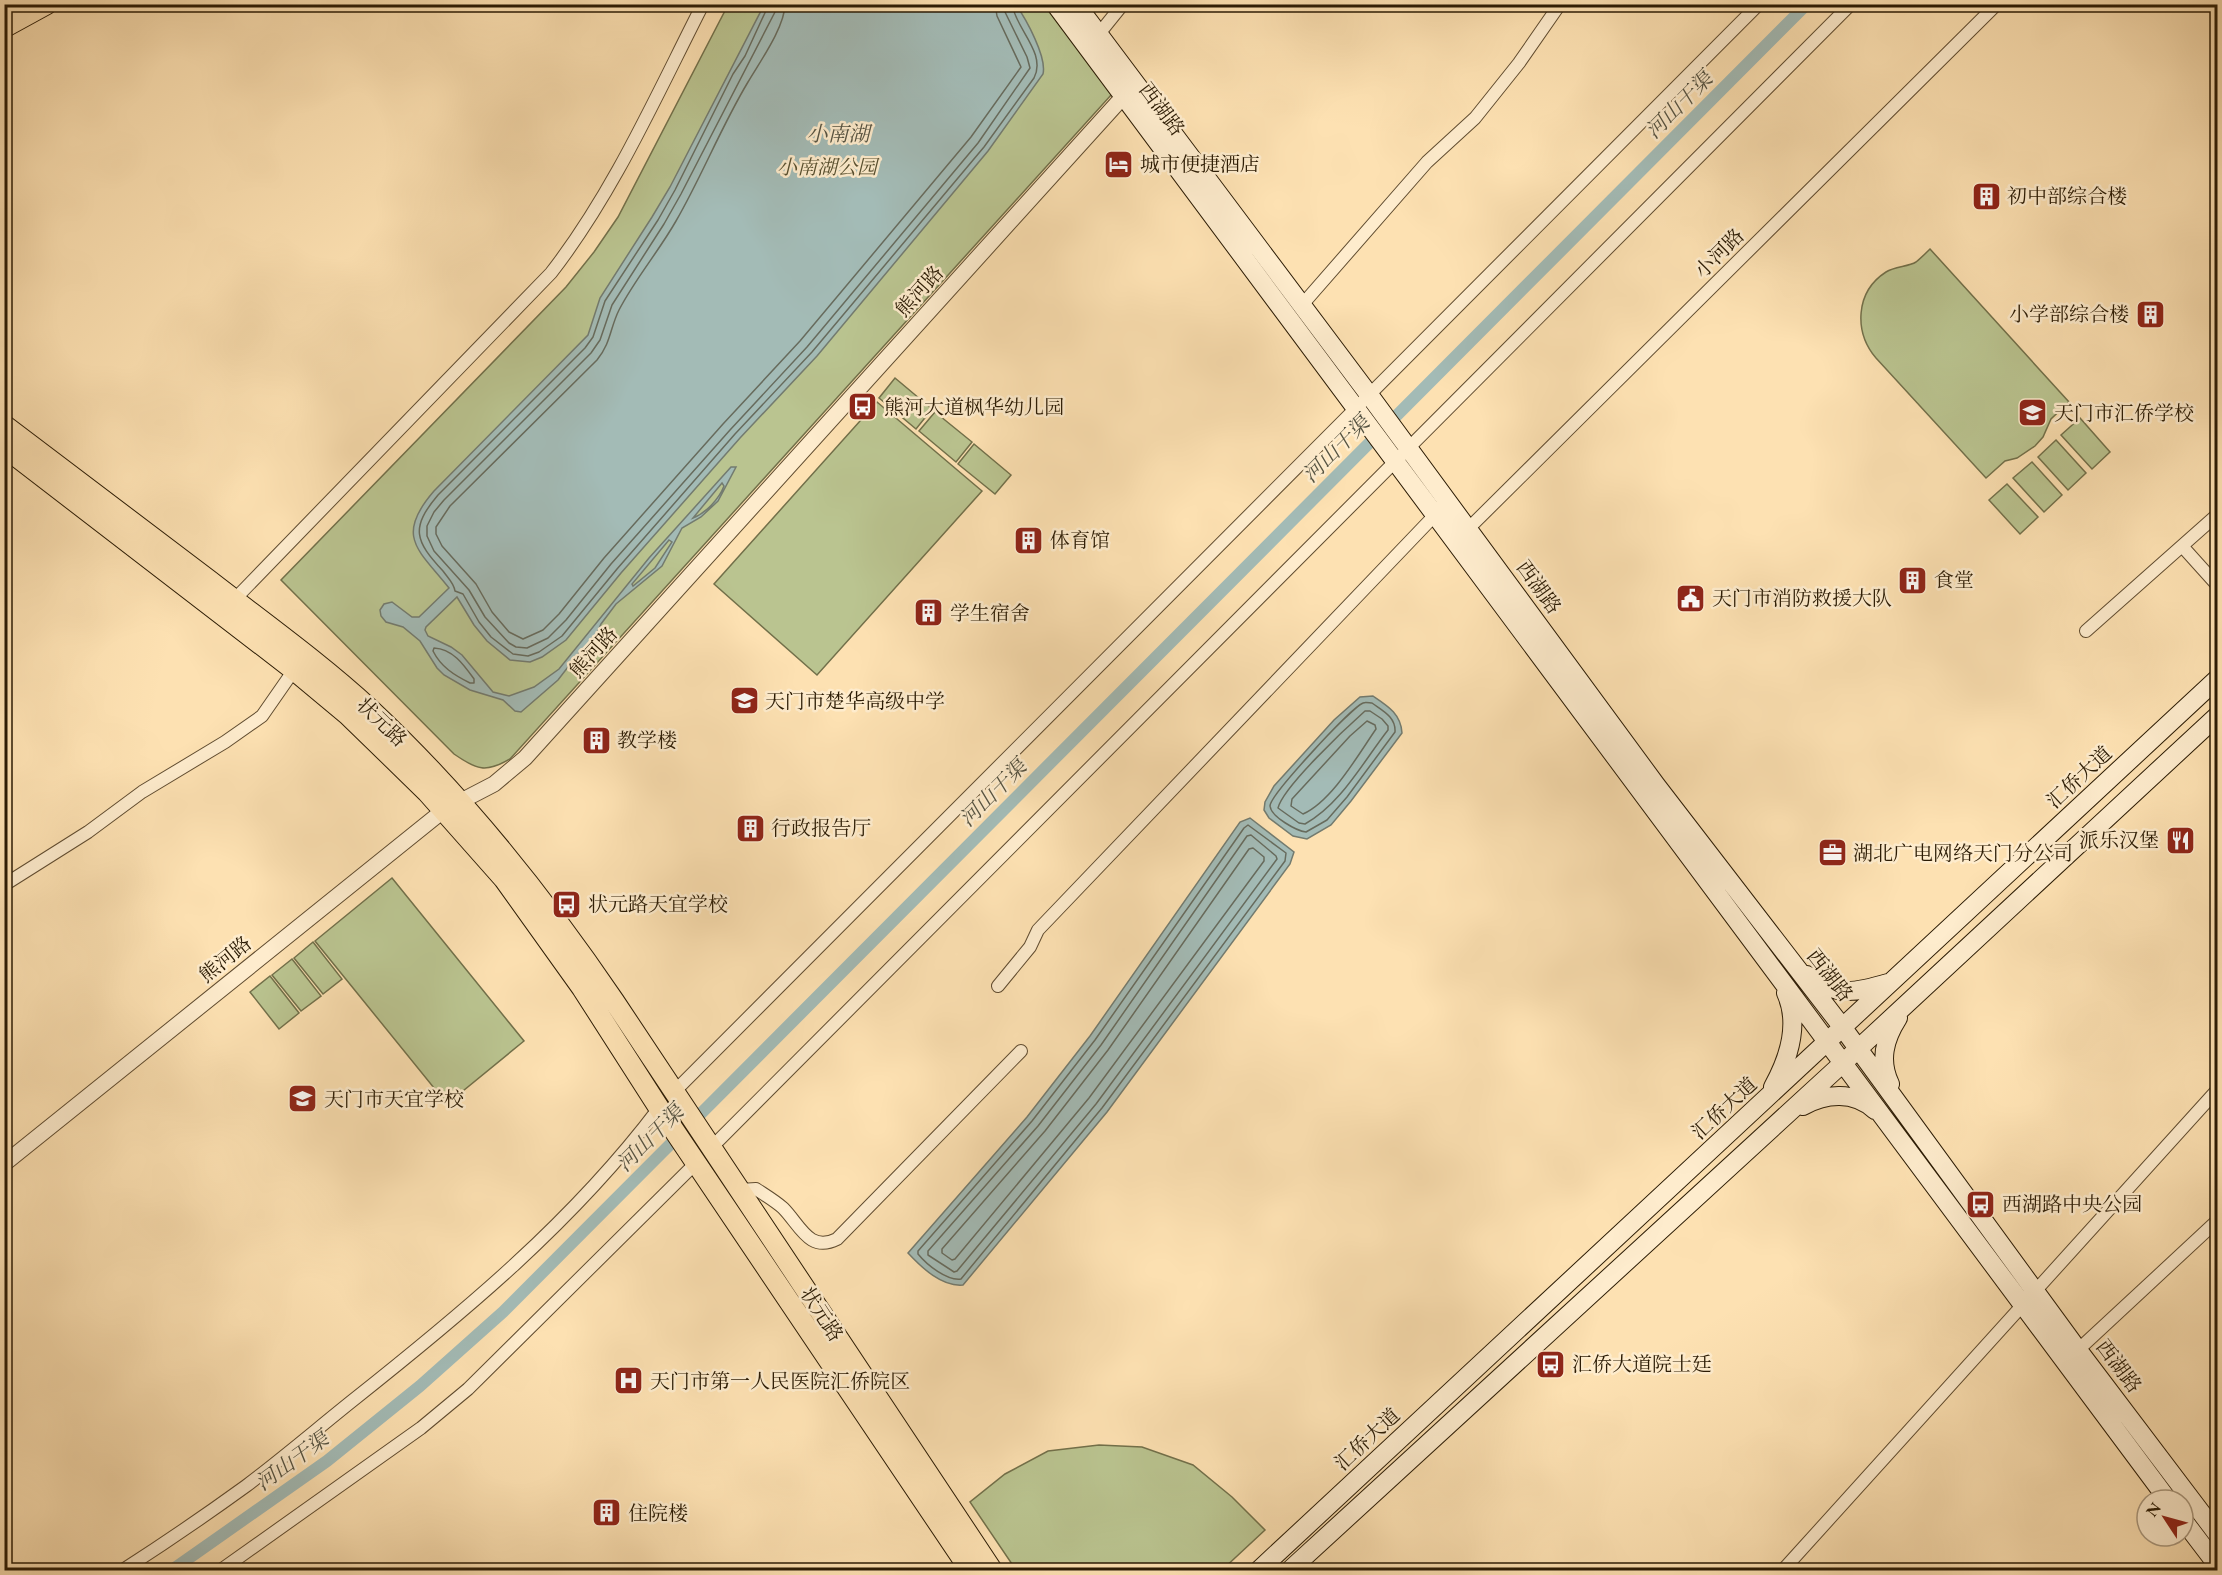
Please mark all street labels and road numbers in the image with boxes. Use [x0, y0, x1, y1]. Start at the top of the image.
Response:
street label: 西湖路 [1134, 77, 1190, 141]
street label: 小河路 [1689, 223, 1749, 283]
street label: 熊河路 [889, 260, 949, 322]
street label: 西湖路 [1511, 555, 1567, 619]
street label: 熊河路 [563, 621, 623, 683]
street label: 状元路 [351, 692, 413, 752]
street label: 汇侨大道 [2041, 740, 2117, 814]
street label: 熊河路 [194, 930, 256, 988]
street label: 西湖路 [1801, 943, 1859, 1007]
street label: 汇侨大道 [1686, 1071, 1762, 1145]
street label: 状元路 [795, 1282, 849, 1346]
street label: 西湖路 [2091, 1334, 2147, 1398]
street label: 汇侨大道 [1329, 1402, 1405, 1476]

